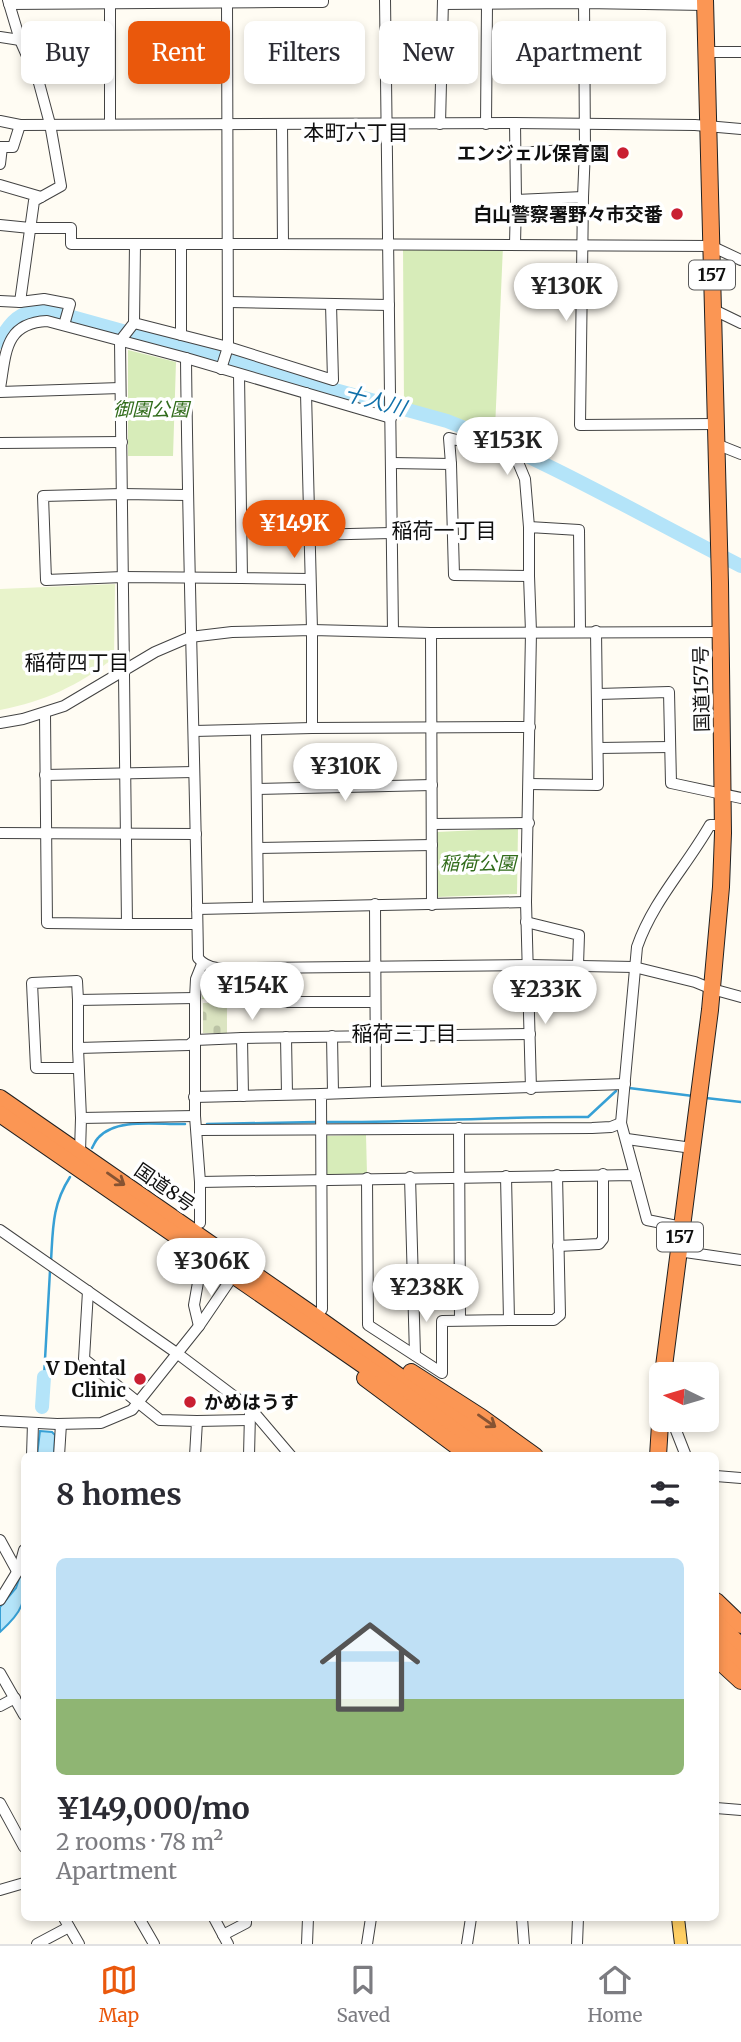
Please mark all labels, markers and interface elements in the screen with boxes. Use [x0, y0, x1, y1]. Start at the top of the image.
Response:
chip: Buy [21, 21, 114, 84]
chip: Rent [128, 21, 230, 84]
chip: Filters [244, 21, 365, 84]
chip: New [379, 21, 478, 84]
chip: Apartment [492, 21, 666, 84]
district label: 本町六丁目 [304, 119, 409, 146]
place label: エンジェル保育園 [457, 141, 609, 165]
marker: エンジェル保育園 [615, 145, 631, 161]
place label: 白山警察署野々市交番 [473, 202, 663, 226]
marker: 白山警察署野々市交番 [669, 206, 685, 222]
road number: 157 [689, 260, 735, 290]
pin: ¥130K [517, 264, 615, 323]
text: ¥130K [530, 271, 602, 300]
water label: 十人川 [341, 379, 411, 422]
park label: 御園公園 [113, 397, 192, 421]
pin: ¥153K [458, 418, 556, 477]
text: ¥153K [472, 425, 542, 454]
pin: ¥149K [245, 500, 343, 560]
text: ¥149K [259, 508, 329, 537]
district label: 稲荷一丁目 [392, 517, 497, 544]
street label: 国道157号 [688, 646, 714, 732]
district label: 稲荷四丁目 [25, 649, 130, 676]
pin: ¥310K [296, 744, 394, 803]
text: ¥310K [309, 751, 381, 780]
park label: 稲荷公園 [440, 851, 519, 875]
pin: ¥154K [203, 962, 301, 1022]
pin: ¥233K [496, 967, 594, 1026]
text: ¥154K [216, 970, 288, 999]
text: ¥233K [509, 974, 581, 1003]
district label: 稲荷三丁目 [352, 1020, 457, 1047]
street label: 国道8号 [130, 1158, 200, 1216]
one-way arrow [106, 1172, 125, 1186]
road number: 157 [657, 1222, 703, 1252]
pin: ¥306K [162, 1238, 260, 1298]
text: ¥306K [173, 1246, 249, 1275]
pin: ¥238K [377, 1264, 475, 1324]
text: ¥238K [389, 1272, 463, 1301]
place label: V Dental Clinic [45, 1356, 126, 1402]
north arrow [649, 1362, 719, 1432]
map controls [649, 1362, 719, 1432]
marker: V Dental Clinic [132, 1371, 148, 1387]
place label: かめはうす [204, 1390, 299, 1414]
marker: かめはうす [182, 1394, 198, 1410]
one-way arrow [477, 1414, 496, 1429]
text: 8 homes [56, 1475, 182, 1513]
icon: filters [646, 1475, 684, 1513]
icon: home [307, 1604, 433, 1730]
text: ¥149,000/mo [56, 1789, 250, 1827]
text: 2 rooms · 78 m² [56, 1827, 223, 1856]
text: Apartment [56, 1856, 177, 1885]
tab: Map [99, 1961, 139, 2027]
tab: Saved [336, 1961, 390, 2027]
tab: Home [588, 1961, 642, 2027]

